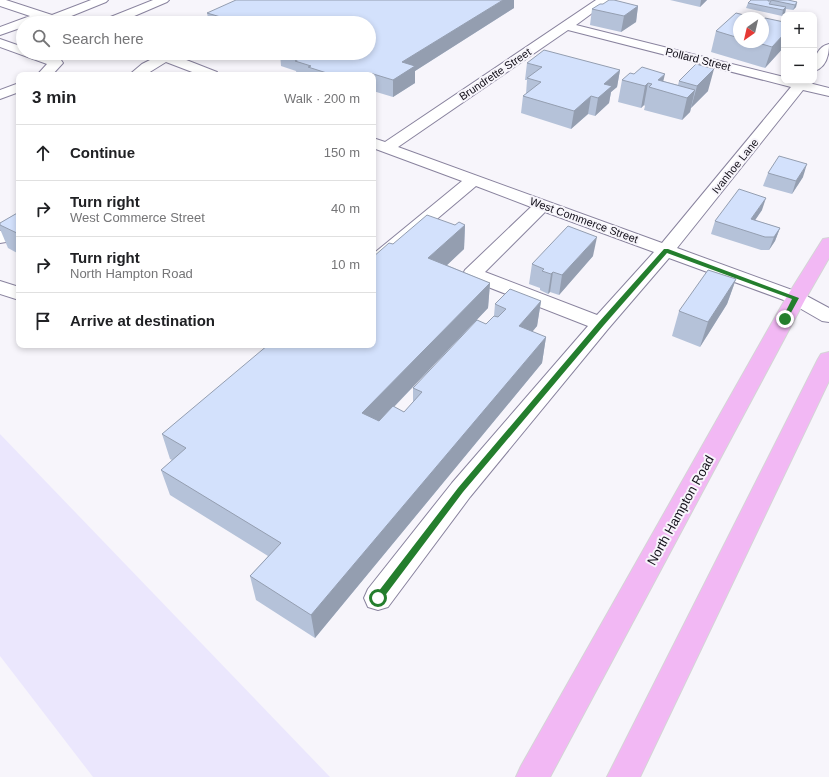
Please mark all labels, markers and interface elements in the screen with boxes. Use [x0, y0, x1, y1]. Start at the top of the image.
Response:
north arrow [733, 12, 769, 48]
map controls [781, 12, 817, 84]
button: + [781, 12, 817, 48]
search box [16, 16, 376, 60]
icon: search [30, 27, 52, 49]
text: Search here [62, 30, 144, 47]
street label: Pollard Street [664, 45, 732, 73]
street label: Brundrette Street [457, 46, 533, 102]
button: − [781, 48, 817, 84]
text: 3 min [32, 88, 76, 107]
text: Walk · 200 m [284, 91, 360, 106]
street label: Ivanhoe Lane [709, 136, 761, 196]
icon: ahead [32, 142, 54, 164]
text: Continue [70, 144, 135, 161]
text: 150 m [324, 145, 360, 160]
text: Turn right [70, 193, 140, 210]
street label: West Commerce Street [528, 195, 640, 245]
icon: right [32, 198, 54, 220]
text: 40 m [331, 201, 360, 216]
text: West Commerce Street [70, 210, 205, 225]
text: Turn right [70, 249, 140, 266]
icon: right [32, 254, 54, 276]
text: 10 m [331, 257, 360, 272]
text: North Hampton Road [70, 266, 193, 281]
icon: arrive [32, 310, 54, 332]
route end [776, 310, 794, 328]
text: Arrive at destination [70, 312, 215, 329]
street label: North Hampton Road [644, 453, 717, 568]
route start [369, 589, 387, 607]

